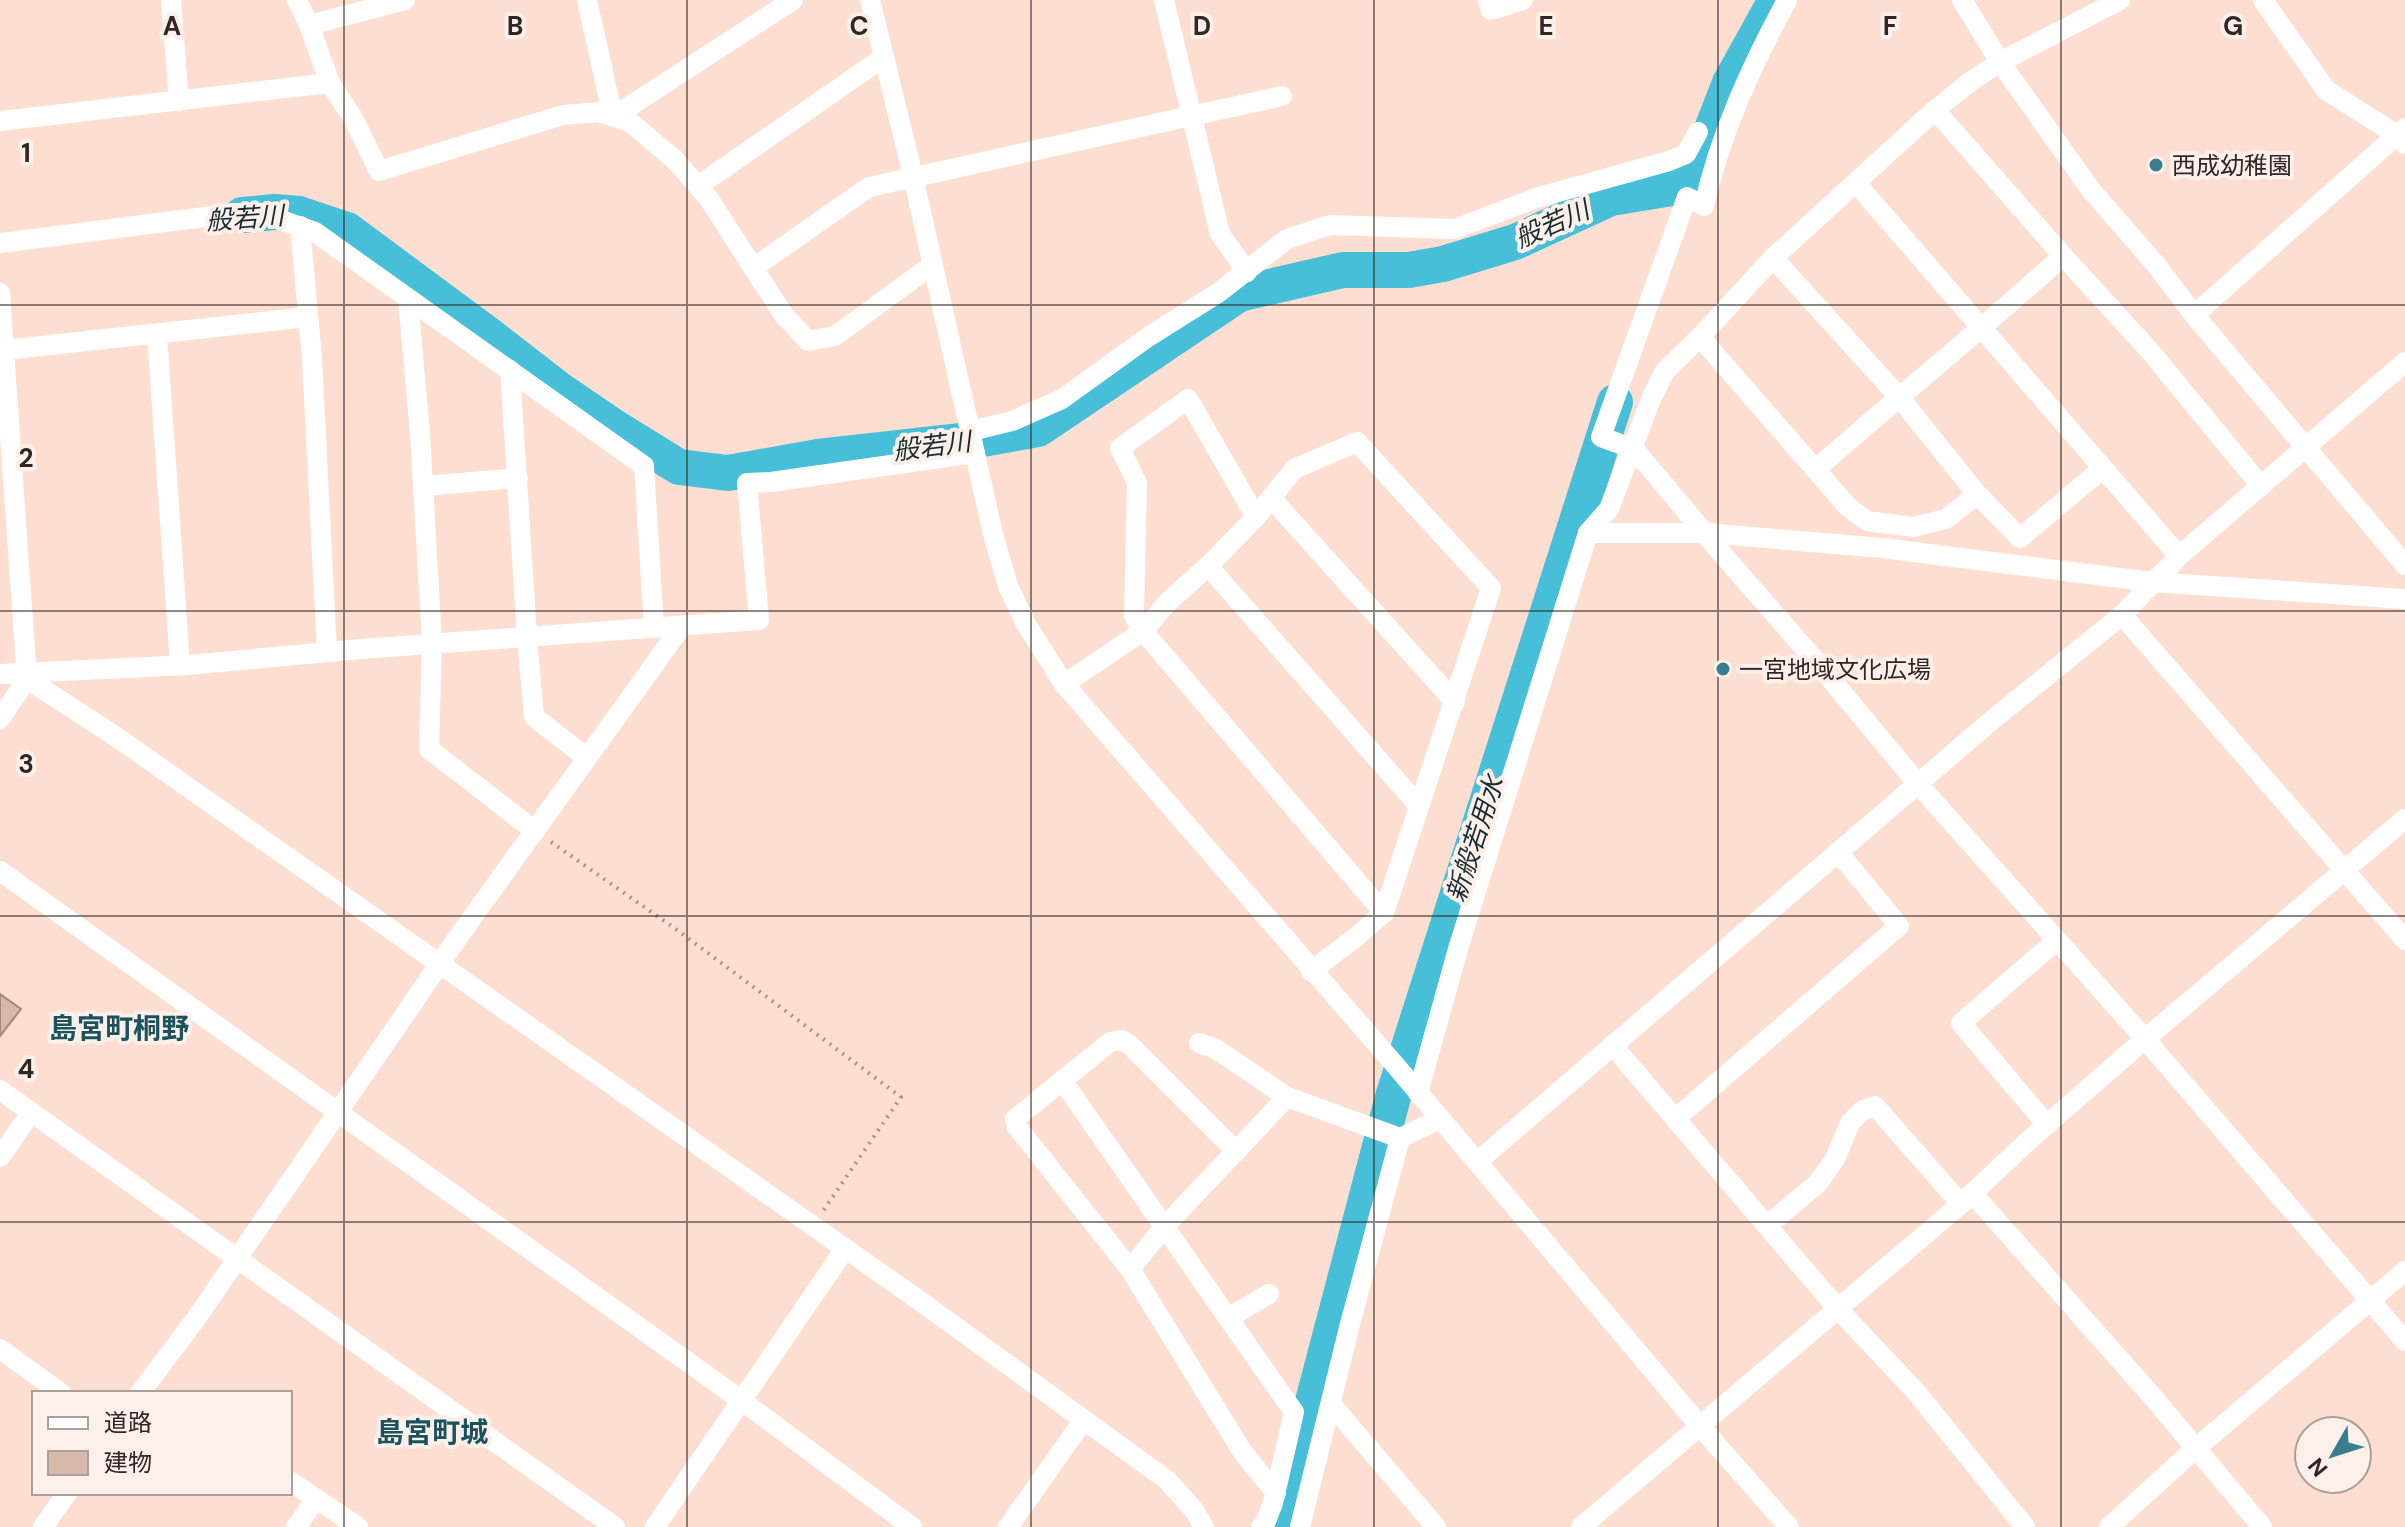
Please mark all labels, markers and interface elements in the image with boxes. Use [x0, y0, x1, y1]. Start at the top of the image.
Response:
text: A [163, 9, 181, 43]
text: B [507, 9, 523, 43]
text: C [849, 9, 869, 43]
text: D [1193, 9, 1211, 43]
text: E [1538, 9, 1554, 43]
text: F [1883, 9, 1897, 43]
text: G [2223, 9, 2243, 43]
text: 1 [21, 136, 31, 170]
place label: 西成幼稚園 [2172, 150, 2292, 181]
marker: 西成幼稚園 [2147, 156, 2165, 174]
water label: 般若川 [1509, 191, 1597, 255]
water label: 般若川 [205, 198, 288, 238]
water label: 般若川 [891, 424, 976, 468]
text: 2 [18, 441, 34, 475]
place label: 一宮地域文化広場 [1739, 654, 1931, 685]
marker: 一宮地域文化広場 [1714, 660, 1732, 678]
text: 3 [18, 747, 34, 781]
water label: 新般若用水 [1439, 769, 1512, 906]
district label: 島宮町桐野 [49, 1010, 189, 1047]
text: 4 [18, 1052, 34, 1086]
legend [32, 1391, 292, 1495]
text: 道路 [104, 1407, 152, 1438]
district label: 島宮町城 [376, 1414, 488, 1451]
north arrow [2293, 1415, 2373, 1495]
text: 建物 [104, 1447, 152, 1478]
text: N [2302, 1452, 2334, 1483]

